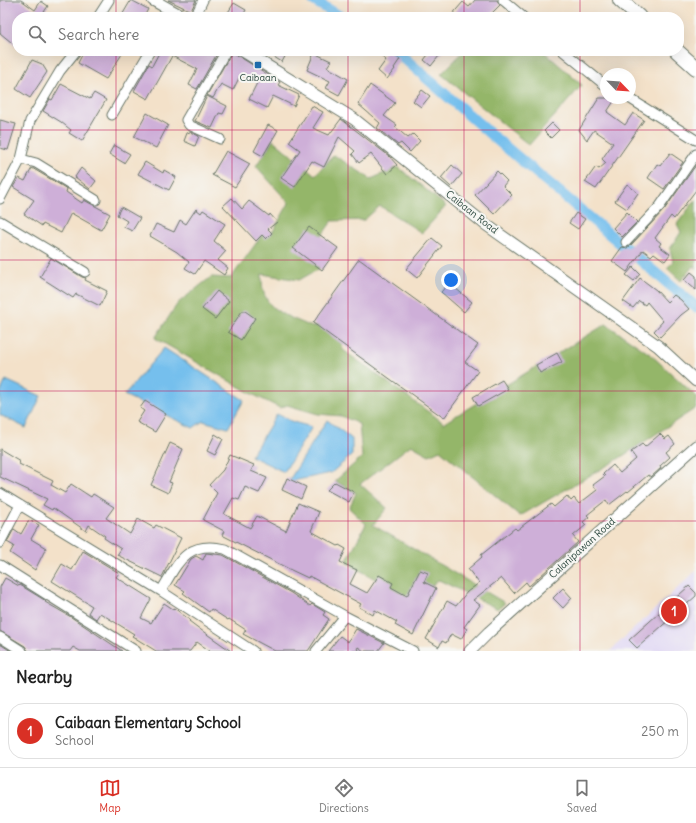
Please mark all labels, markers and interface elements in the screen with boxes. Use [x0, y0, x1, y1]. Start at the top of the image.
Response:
search box [12, 12, 684, 56]
icon: search [26, 23, 48, 45]
text: Search here [58, 25, 139, 44]
marker: Caibaan [253, 60, 263, 70]
north arrow [600, 68, 636, 104]
place label: Caibaan [239, 71, 277, 84]
street label: Caibaan Road [443, 187, 501, 237]
your location [441, 270, 461, 290]
street label: Calanipawan Road [546, 515, 618, 581]
pin: 1 [661, 596, 687, 626]
text: Nearby [16, 666, 72, 688]
text: Caibaan Elementary School [55, 713, 241, 732]
text: 1 [27, 723, 33, 740]
text: 250 m [641, 723, 679, 740]
text: School [55, 732, 94, 749]
tab: Map [99, 777, 121, 815]
tab: Directions [319, 777, 369, 815]
tab: Saved [567, 777, 597, 815]

